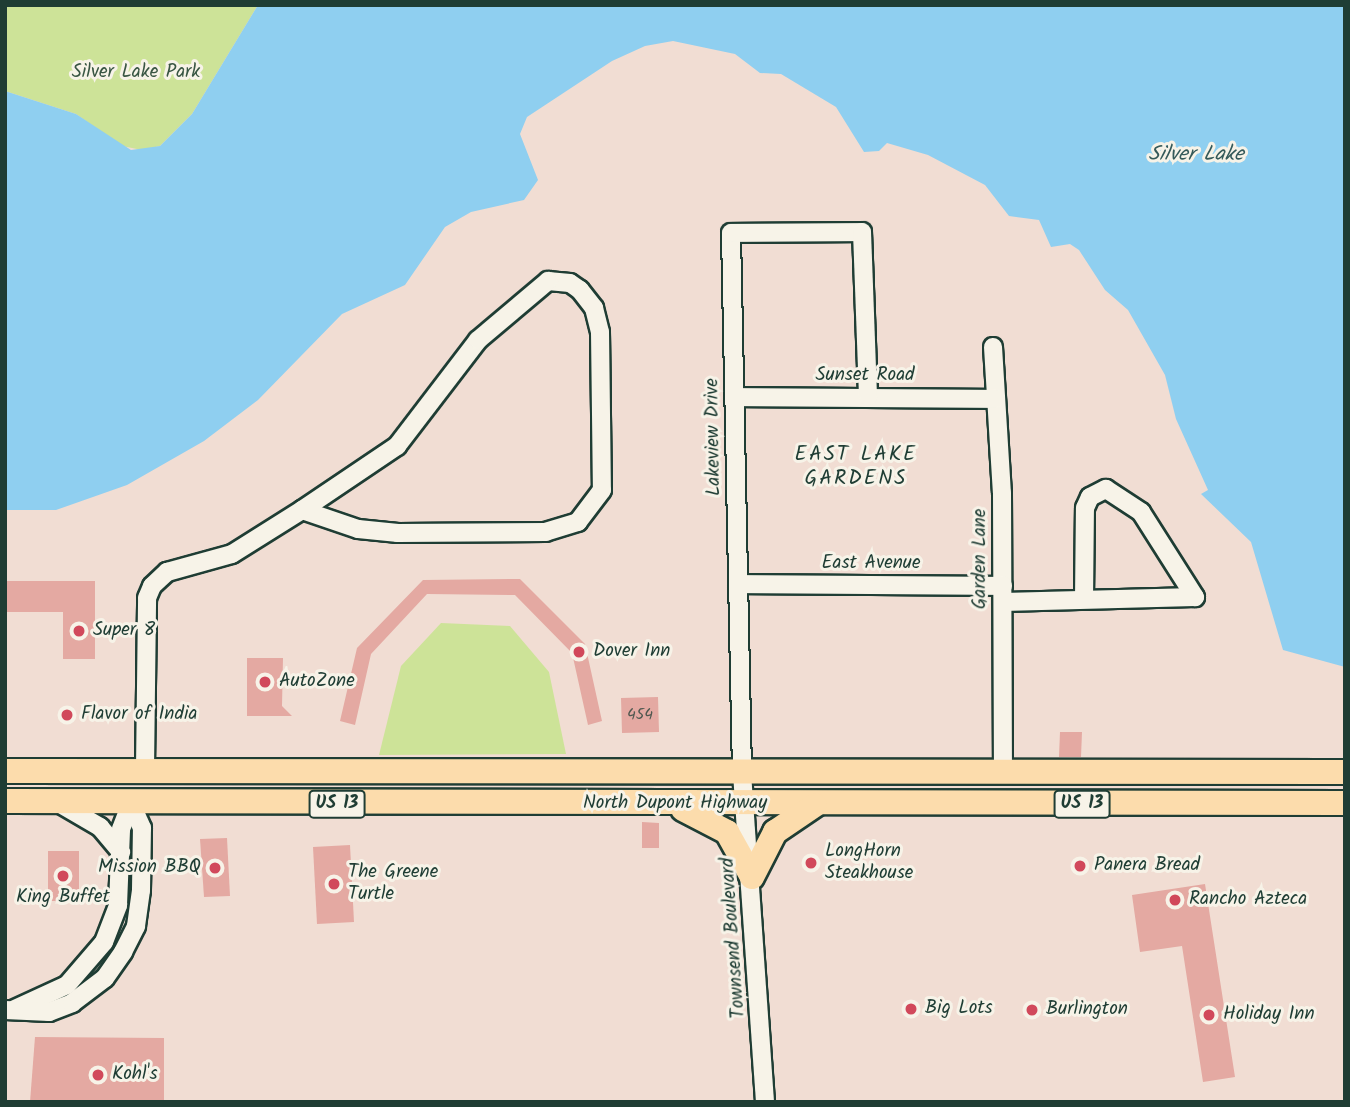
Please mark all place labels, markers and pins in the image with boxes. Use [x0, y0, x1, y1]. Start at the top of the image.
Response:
place label: Super 8 [93, 620, 155, 642]
marker: Super 8 [71, 623, 87, 639]
place label: Dover Inn [593, 641, 670, 663]
marker: Dover Inn [571, 644, 587, 660]
place label: AutoZone [279, 671, 355, 693]
marker: AutoZone [257, 674, 273, 690]
place label: Flavor of India [81, 704, 197, 726]
marker: Flavor of India [59, 707, 75, 723]
place label: LongHorn Steakhouse [825, 841, 913, 885]
marker: LongHorn Steakhouse [803, 855, 819, 871]
place label: Panera Bread [1094, 855, 1200, 877]
place label: Mission BBQ [98, 857, 201, 879]
marker: Panera Bread [1072, 858, 1088, 874]
marker: Mission BBQ [207, 860, 223, 876]
place label: The Greene Turtle [348, 862, 438, 906]
marker: King Buffet [55, 868, 71, 884]
marker: The Greene Turtle [326, 876, 342, 892]
place label: King Buffet [16, 887, 110, 909]
place label: Rancho Azteca [1189, 889, 1307, 911]
marker: Rancho Azteca [1167, 892, 1183, 908]
place label: Big Lots [925, 998, 993, 1020]
place label: Burlington [1046, 999, 1128, 1021]
marker: Big Lots [903, 1001, 919, 1017]
marker: Burlington [1024, 1002, 1040, 1018]
place label: Holiday Inn [1223, 1004, 1315, 1026]
marker: Holiday Inn [1201, 1007, 1217, 1023]
place label: Kohl's [112, 1064, 158, 1086]
marker: Kohl's [90, 1067, 106, 1083]

